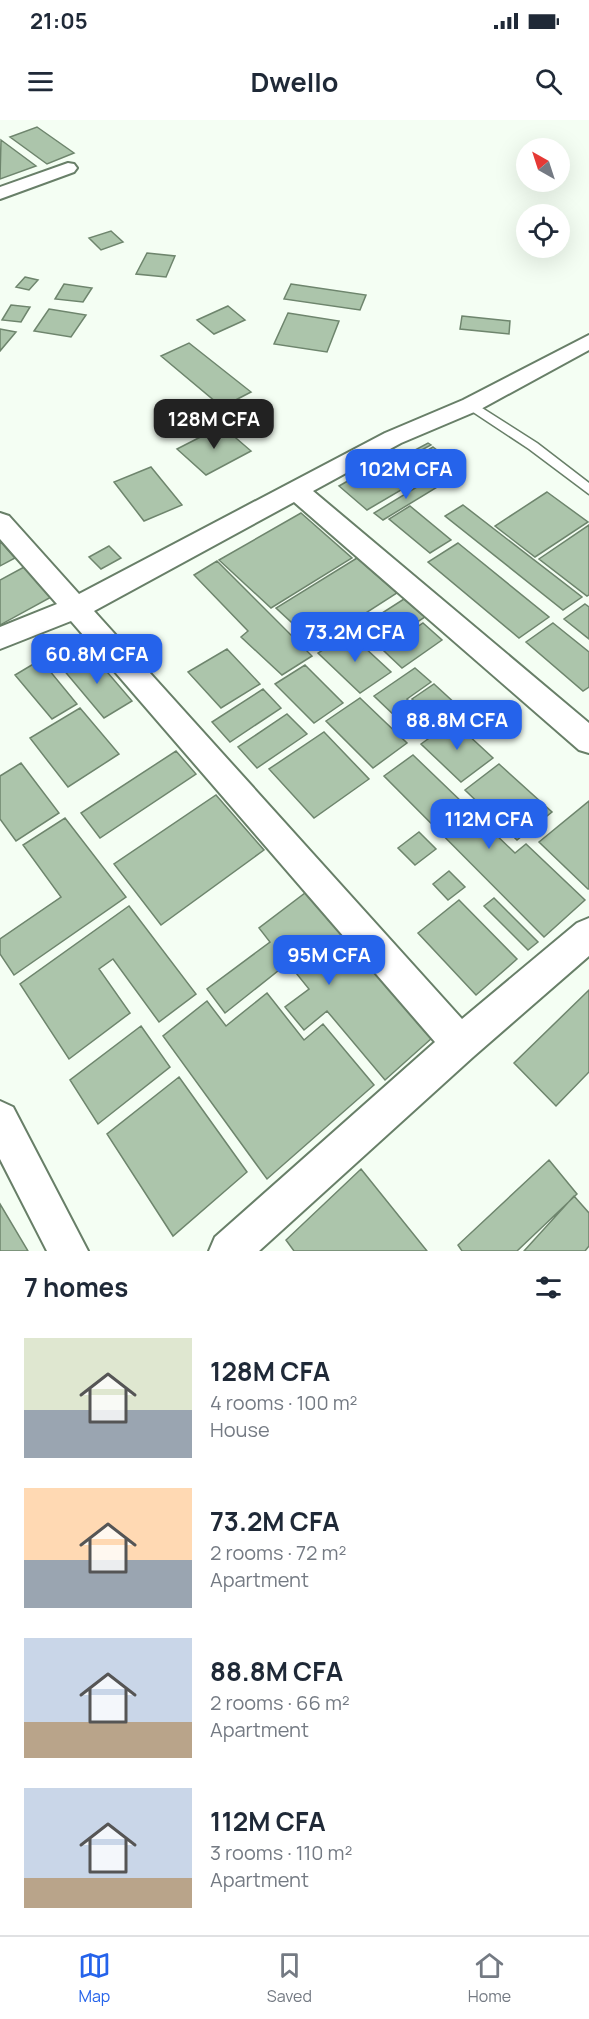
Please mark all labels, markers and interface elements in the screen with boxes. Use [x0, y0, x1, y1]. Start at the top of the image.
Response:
text: 21:05 [30, 6, 88, 36]
text: Dwello [250, 63, 339, 100]
icon: menu [24, 65, 57, 98]
icon: search [532, 65, 565, 98]
north arrow [516, 138, 570, 192]
map controls [516, 138, 570, 258]
button: locate [516, 204, 570, 258]
pin: 128M CFA [152, 399, 276, 450]
text: 128M CFA [168, 405, 260, 432]
pin: 102M CFA [344, 449, 468, 500]
text: 102M CFA [359, 455, 453, 482]
pin: 73.2M CFA [286, 612, 424, 663]
text: 73.2M CFA [305, 618, 405, 645]
pin: 60.8M CFA [28, 634, 166, 685]
text: 60.8M CFA [45, 640, 149, 667]
pin: 88.8M CFA [388, 700, 526, 751]
text: 88.8M CFA [406, 706, 508, 733]
pin: 112M CFA [427, 799, 551, 850]
text: 112M CFA [445, 805, 533, 832]
pin: 95M CFA [274, 935, 384, 986]
text: 95M CFA [287, 941, 371, 968]
text: 7 homes [24, 1269, 128, 1305]
icon: filters [532, 1271, 565, 1304]
text: 128M CFA [210, 1353, 330, 1389]
icon: home [72, 1362, 144, 1434]
text: 4 rooms · 100 m² [210, 1389, 358, 1416]
text: House [210, 1416, 270, 1443]
text: 73.2M CFA [210, 1503, 340, 1539]
icon: home [72, 1512, 144, 1584]
text: 2 rooms · 72 m² [210, 1539, 346, 1566]
text: Apartment [210, 1566, 309, 1593]
text: 88.8M CFA [210, 1653, 343, 1689]
icon: home [72, 1662, 144, 1734]
text: 2 rooms · 66 m² [210, 1689, 350, 1716]
text: Apartment [210, 1716, 309, 1743]
text: 112M CFA [210, 1803, 326, 1839]
icon: home [72, 1812, 144, 1884]
text: 3 rooms · 110 m² [210, 1839, 352, 1866]
text: Apartment [210, 1866, 309, 1893]
tab: Map [78, 1949, 111, 2007]
tab: Saved [267, 1949, 312, 2007]
tab: Home [468, 1949, 511, 2007]

